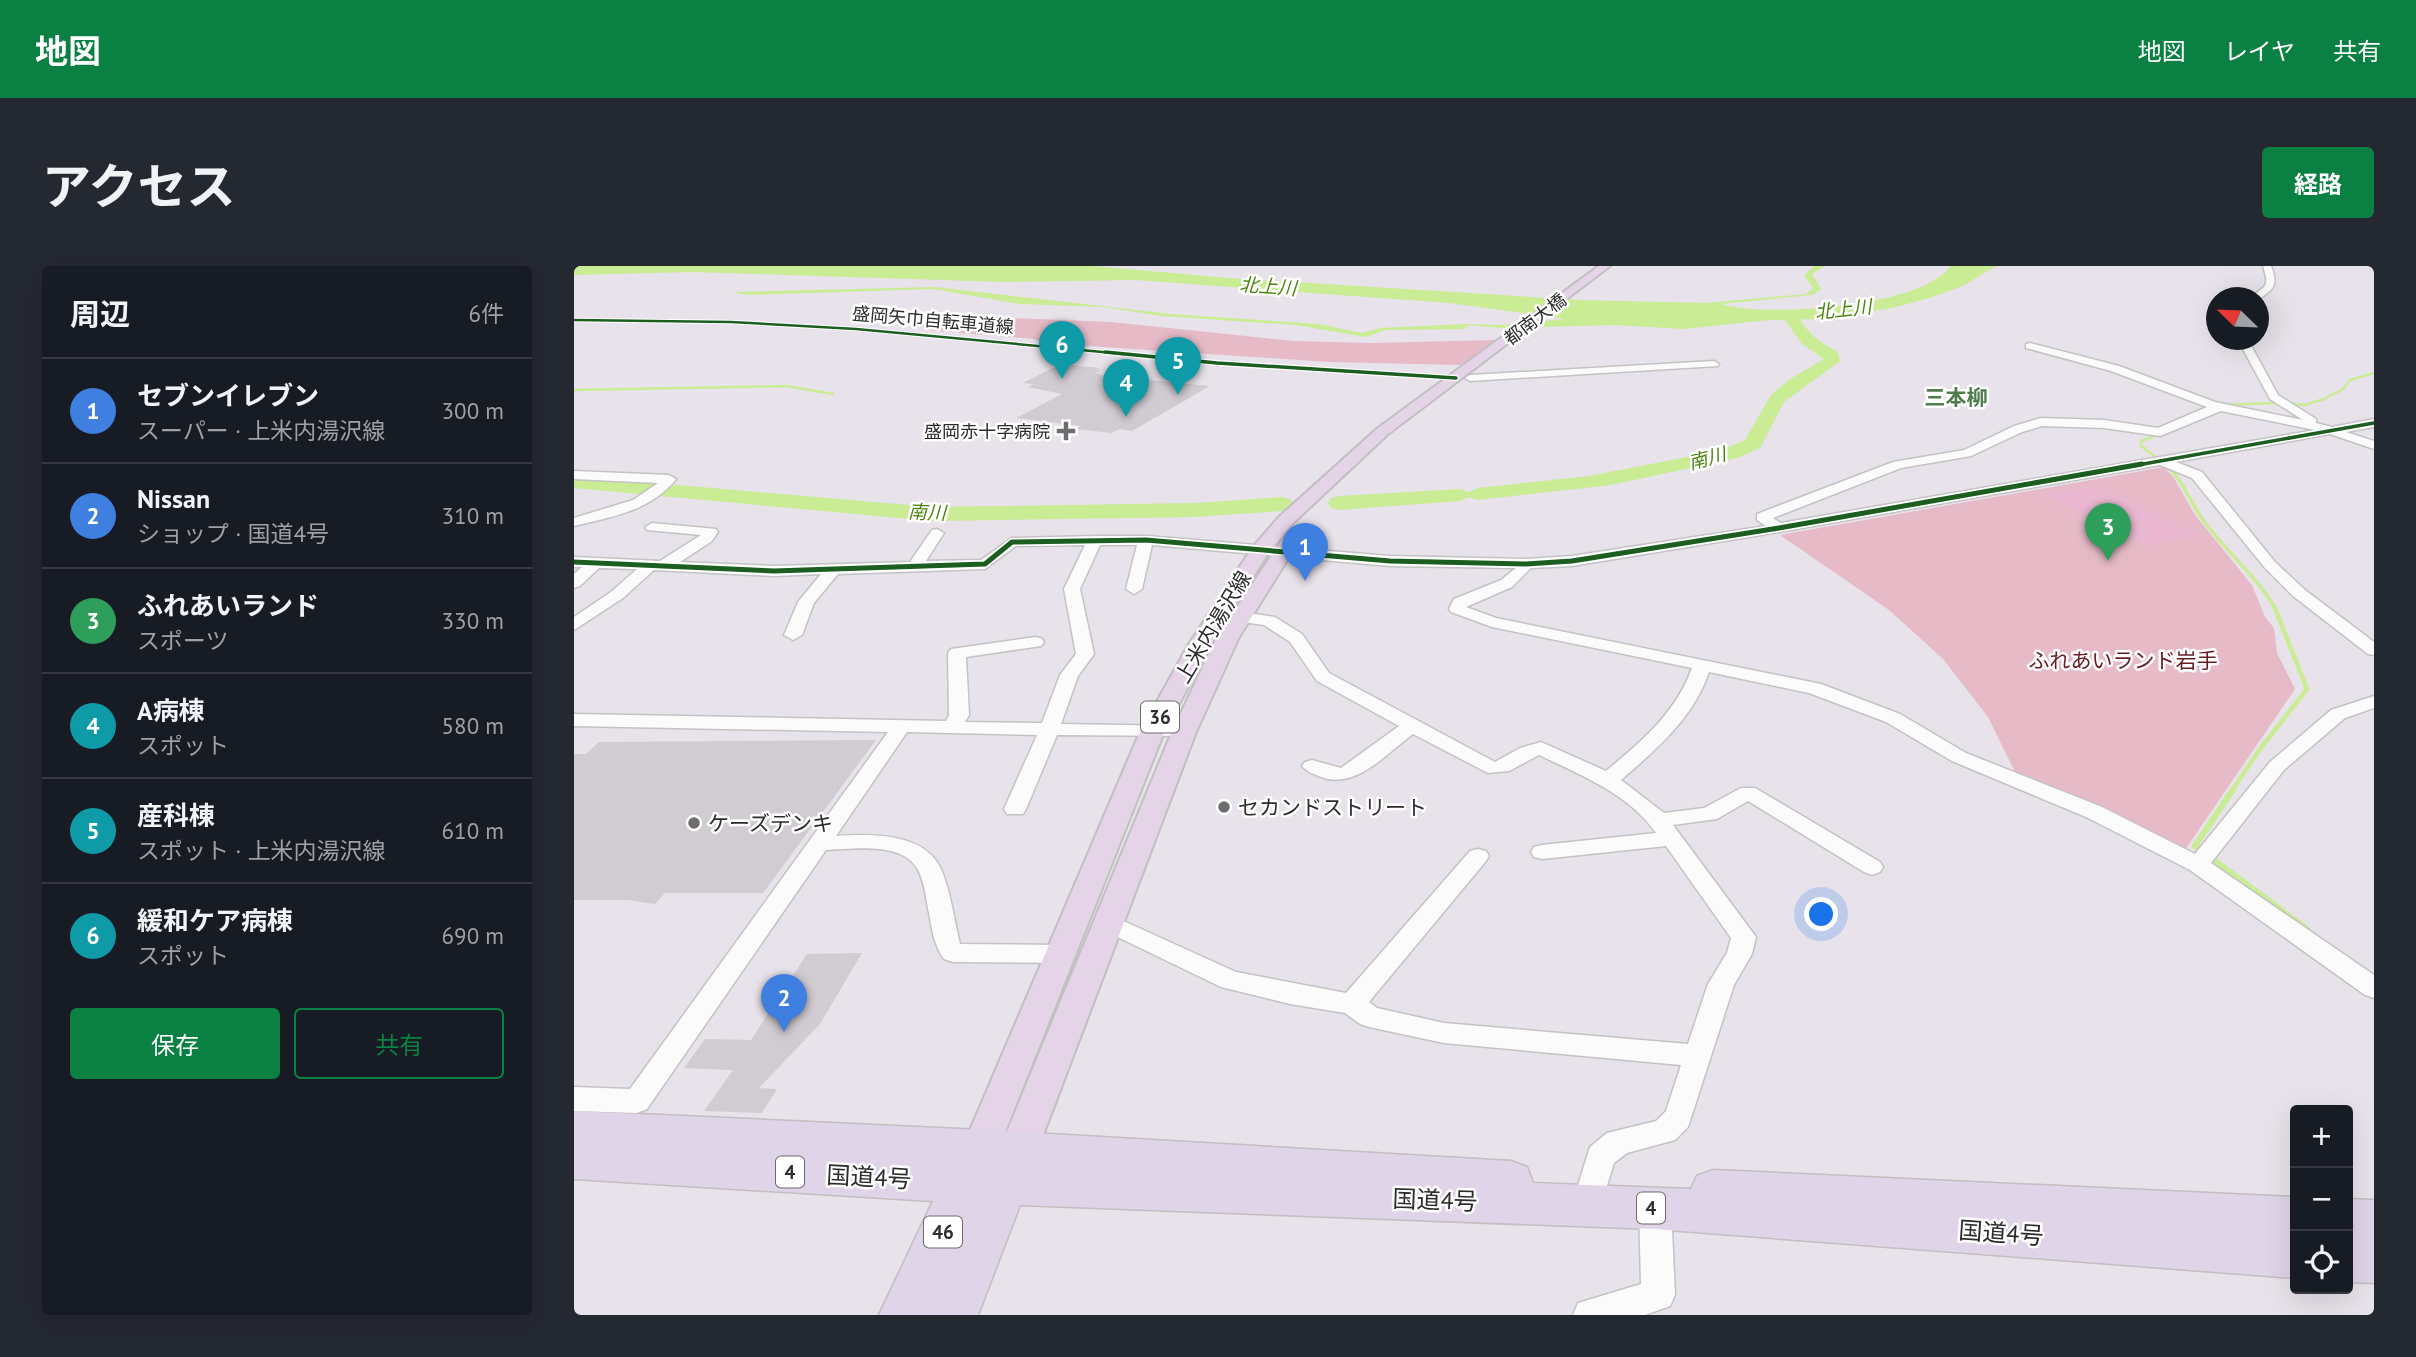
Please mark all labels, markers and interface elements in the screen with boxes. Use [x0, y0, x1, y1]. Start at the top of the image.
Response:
text: 地図 [35, 29, 101, 72]
text: 地図 [2138, 36, 2186, 67]
text: レイヤ [2224, 36, 2295, 67]
text: 共有 [2333, 36, 2381, 67]
button: 経路 [2262, 147, 2374, 218]
text: アクセス [42, 154, 236, 218]
water label: 北上川 [1239, 272, 1299, 300]
north arrow [2206, 287, 2269, 350]
street label: 都南大橋 [1499, 288, 1571, 350]
text: 周辺 [70, 294, 130, 333]
water label: 北上川 [1813, 294, 1875, 324]
text: 6件 [468, 299, 504, 328]
street label: 盛岡矢巾自転車道線 [851, 301, 1015, 339]
pin: 6 [1039, 321, 1085, 379]
pin: 5 [1155, 337, 1201, 395]
pin: 4 [1103, 359, 1149, 417]
text: セブンイレブン [137, 379, 319, 412]
district label: 三本柳 [1925, 384, 1988, 411]
text: 1 [86, 396, 100, 425]
text: 300 m [442, 396, 504, 425]
text: スーパー · 上米内湯沢線 [137, 416, 385, 445]
place label: 盛岡赤十字病院 [924, 420, 1050, 443]
marker: 盛岡赤十字病院 [1056, 421, 1076, 441]
water label: 南川 [1686, 441, 1730, 475]
text: Nissan [137, 482, 210, 515]
water label: 南川 [908, 499, 948, 525]
text: 2 [86, 501, 100, 530]
text: 310 m [442, 501, 504, 530]
pin: 3 [2085, 503, 2131, 561]
text: ショップ · 国道4号 [137, 519, 329, 548]
pin: 1 [1282, 523, 1328, 581]
street label: 上米内湯沢線 [1169, 566, 1257, 688]
text: ふれあいランド [137, 589, 319, 622]
text: 3 [86, 606, 100, 635]
text: 330 m [442, 606, 504, 635]
text: スポーツ [137, 626, 229, 655]
park label: ふれあいランド岩手 [2029, 647, 2218, 674]
text: A病棟 [137, 694, 205, 727]
road number: 36 [1141, 702, 1179, 732]
text: 4 [86, 711, 100, 740]
text: 580 m [442, 711, 504, 740]
text: スポット [137, 731, 229, 760]
place label: セカンドストリート [1238, 794, 1427, 821]
text: 産科棟 [137, 799, 215, 832]
marker: セカンドストリート [1216, 799, 1232, 815]
place label: ケーズデンキ [708, 810, 833, 837]
marker: ケーズデンキ [686, 815, 702, 831]
text: 5 [86, 816, 100, 845]
text: 610 m [442, 816, 504, 845]
text: スポット · 上米内湯沢線 [137, 836, 385, 865]
your location [1804, 897, 1838, 931]
text: 緩和ケア病棟 [137, 904, 293, 937]
text: 6 [86, 921, 100, 950]
text: 690 m [442, 921, 504, 950]
text: スポット [137, 941, 229, 970]
pin: 2 [761, 974, 807, 1032]
button: 保存 [70, 1008, 280, 1079]
button: 共有 [294, 1008, 504, 1079]
map controls [2290, 1105, 2353, 1294]
button: + [2290, 1105, 2353, 1168]
road number: 4 [776, 1156, 804, 1188]
street label: 国道4号 [826, 1159, 912, 1195]
button: − [2290, 1168, 2353, 1231]
street label: 国道4号 [1392, 1183, 1478, 1217]
road number: 4 [1637, 1192, 1665, 1224]
street label: 国道4号 [1957, 1215, 2045, 1251]
road number: 46 [924, 1216, 962, 1248]
button: locate [2290, 1231, 2353, 1294]

